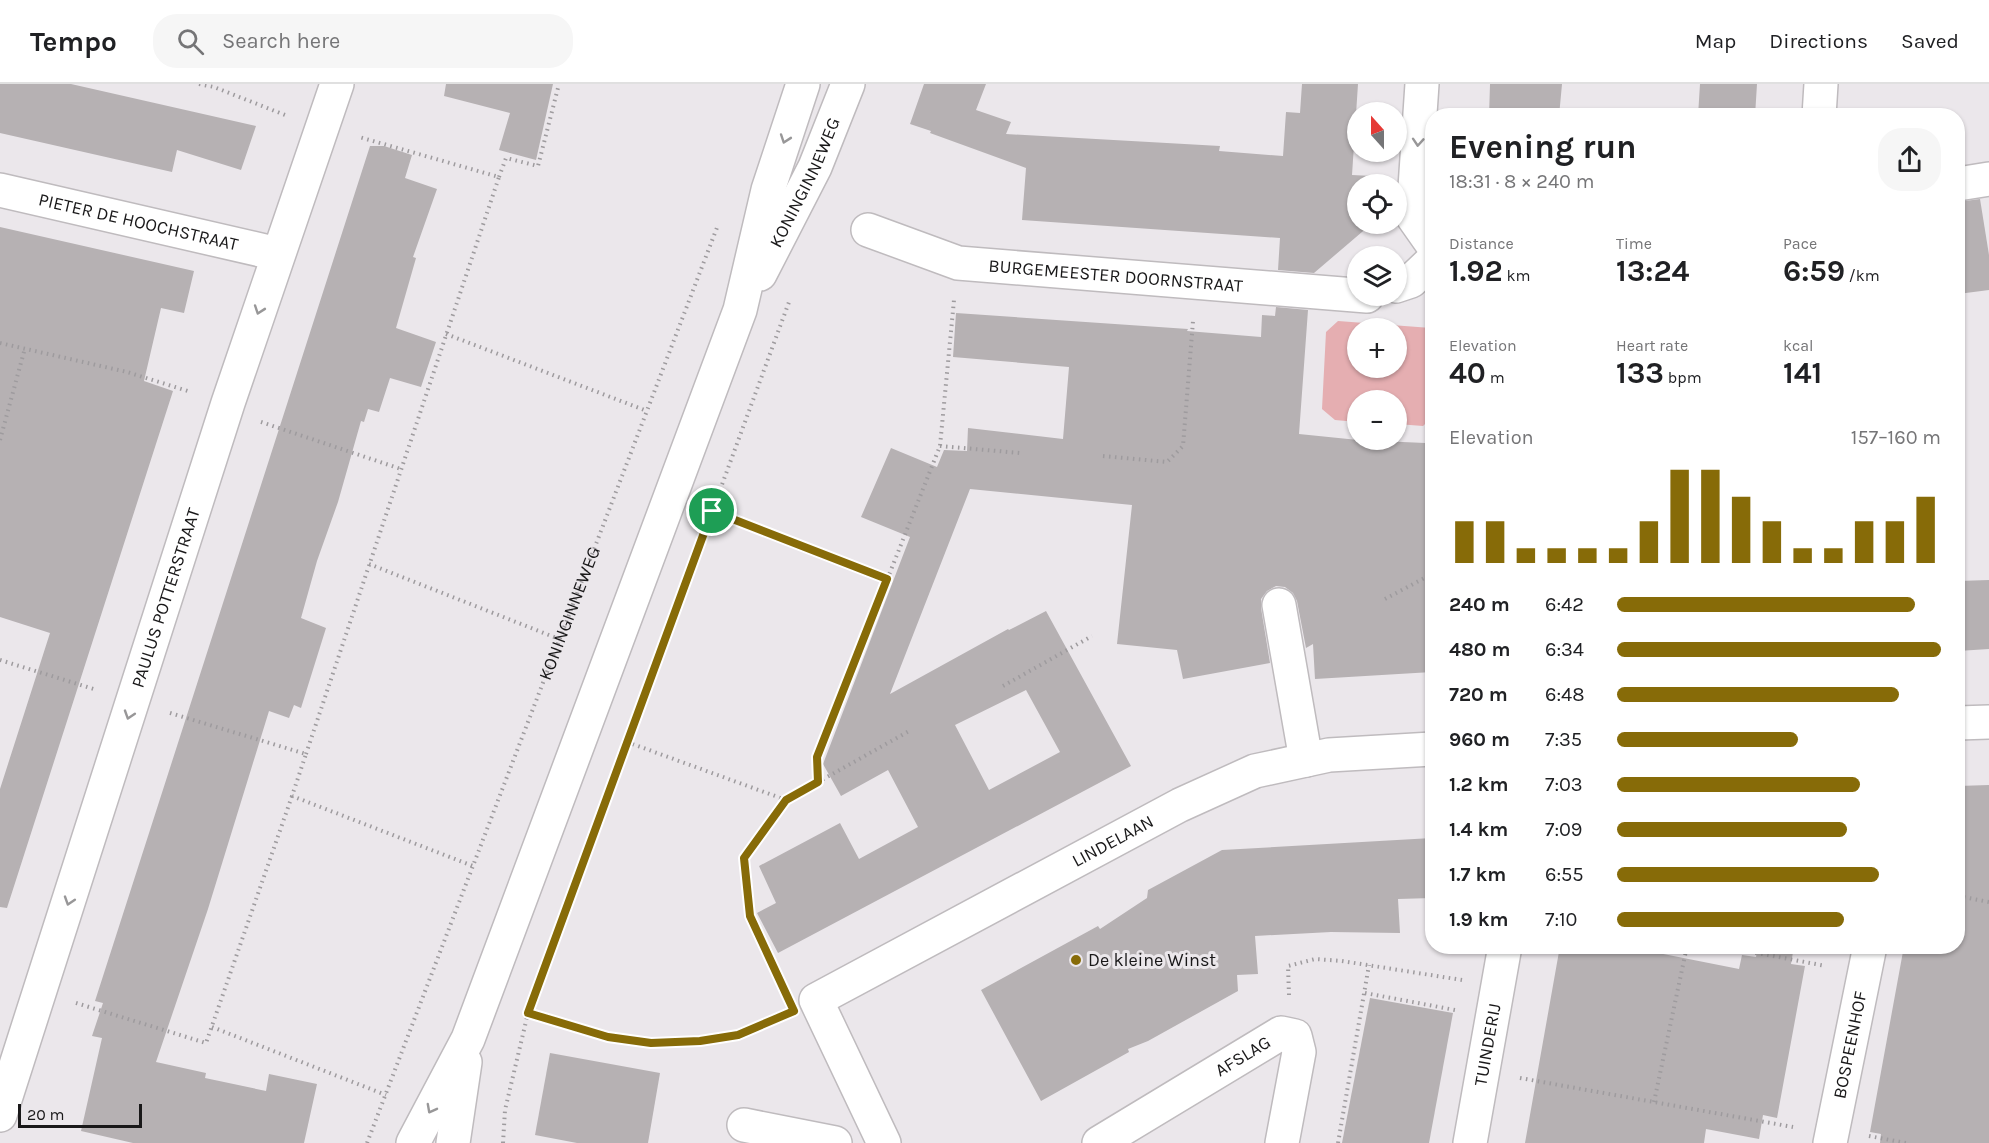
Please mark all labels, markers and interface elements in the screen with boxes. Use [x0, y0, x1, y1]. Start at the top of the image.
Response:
search box [153, 14, 573, 68]
text: Tempo [30, 25, 117, 58]
icon: search [174, 25, 207, 58]
text: Search here [222, 28, 340, 54]
text: Map [1695, 29, 1736, 53]
text: Directions [1769, 29, 1868, 53]
text: Saved [1901, 29, 1959, 53]
north arrow [1347, 102, 1407, 162]
map controls [1347, 102, 1407, 450]
street label: KONINGINNEWEG [765, 114, 845, 251]
text: Evening run [1449, 128, 1637, 166]
button: share [1878, 128, 1941, 191]
one-way arrow [779, 133, 792, 144]
one-way arrow [1412, 138, 1425, 147]
text: 18:31 · 8 × 240 m [1449, 170, 1594, 193]
button: locate [1347, 174, 1407, 234]
street label: PIETER DE HOOCHSTRAAT [36, 188, 240, 255]
text: Distance [1449, 234, 1514, 253]
text: Time [1616, 234, 1652, 253]
text: Pace [1783, 234, 1817, 253]
button: layers [1347, 246, 1407, 306]
text: 1.92 [1449, 253, 1503, 289]
text: 13:24 [1616, 253, 1689, 289]
text: 6:59 [1783, 253, 1845, 289]
street label: BURGEMEESTER DOORNSTRAAT [988, 255, 1244, 297]
text: km [1503, 266, 1530, 285]
text: /km [1845, 266, 1880, 285]
one-way arrow [254, 304, 267, 315]
button: + [1347, 318, 1407, 378]
text: Elevation [1449, 336, 1517, 355]
text: Heart rate [1616, 336, 1688, 355]
text: kcal [1783, 336, 1814, 355]
text: 40 [1449, 355, 1486, 391]
text: 133 [1616, 355, 1664, 391]
text: 141 [1783, 355, 1822, 391]
text: m [1486, 368, 1505, 387]
text: bpm [1664, 368, 1702, 387]
button: − [1347, 390, 1407, 450]
text: Elevation [1449, 426, 1534, 449]
text: 157–160 m [1851, 426, 1941, 449]
pin [686, 485, 737, 536]
icon: arrive [695, 494, 728, 527]
street label: PAULUS POTTERSTRAAT [127, 505, 205, 690]
street label: KONINGINNEWEG [534, 543, 605, 683]
text: 240 m [1449, 593, 1510, 616]
text: 6:42 [1545, 593, 1584, 616]
text: 480 m [1449, 638, 1511, 661]
text: 6:34 [1545, 638, 1584, 661]
text: 720 m [1449, 683, 1508, 706]
text: 6:48 [1545, 683, 1585, 706]
one-way arrow [124, 709, 137, 720]
text: 960 m [1449, 728, 1510, 751]
text: 7:35 [1545, 728, 1582, 751]
text: 1.2 km [1449, 773, 1508, 796]
text: 7:03 [1545, 773, 1583, 796]
street label: LINDELAAN [1068, 810, 1157, 872]
text: 1.4 km [1449, 818, 1508, 841]
text: 7:09 [1545, 818, 1582, 841]
text: 1.7 km [1449, 863, 1506, 886]
text: 6:55 [1545, 863, 1584, 886]
one-way arrow [64, 895, 77, 906]
text: 1.9 km [1449, 908, 1509, 931]
text: 7:10 [1545, 908, 1577, 931]
place label: De kleine Winst [1088, 949, 1216, 971]
marker: De kleine Winst [1069, 953, 1083, 967]
street label: BOSPEENHOF [1828, 989, 1872, 1101]
street label: TUINDERIJ [1469, 1002, 1506, 1088]
street label: AFSLAG [1211, 1031, 1275, 1081]
scale bar [18, 1101, 142, 1128]
one-way arrow [427, 1102, 438, 1113]
text: 20 m [27, 1105, 65, 1124]

